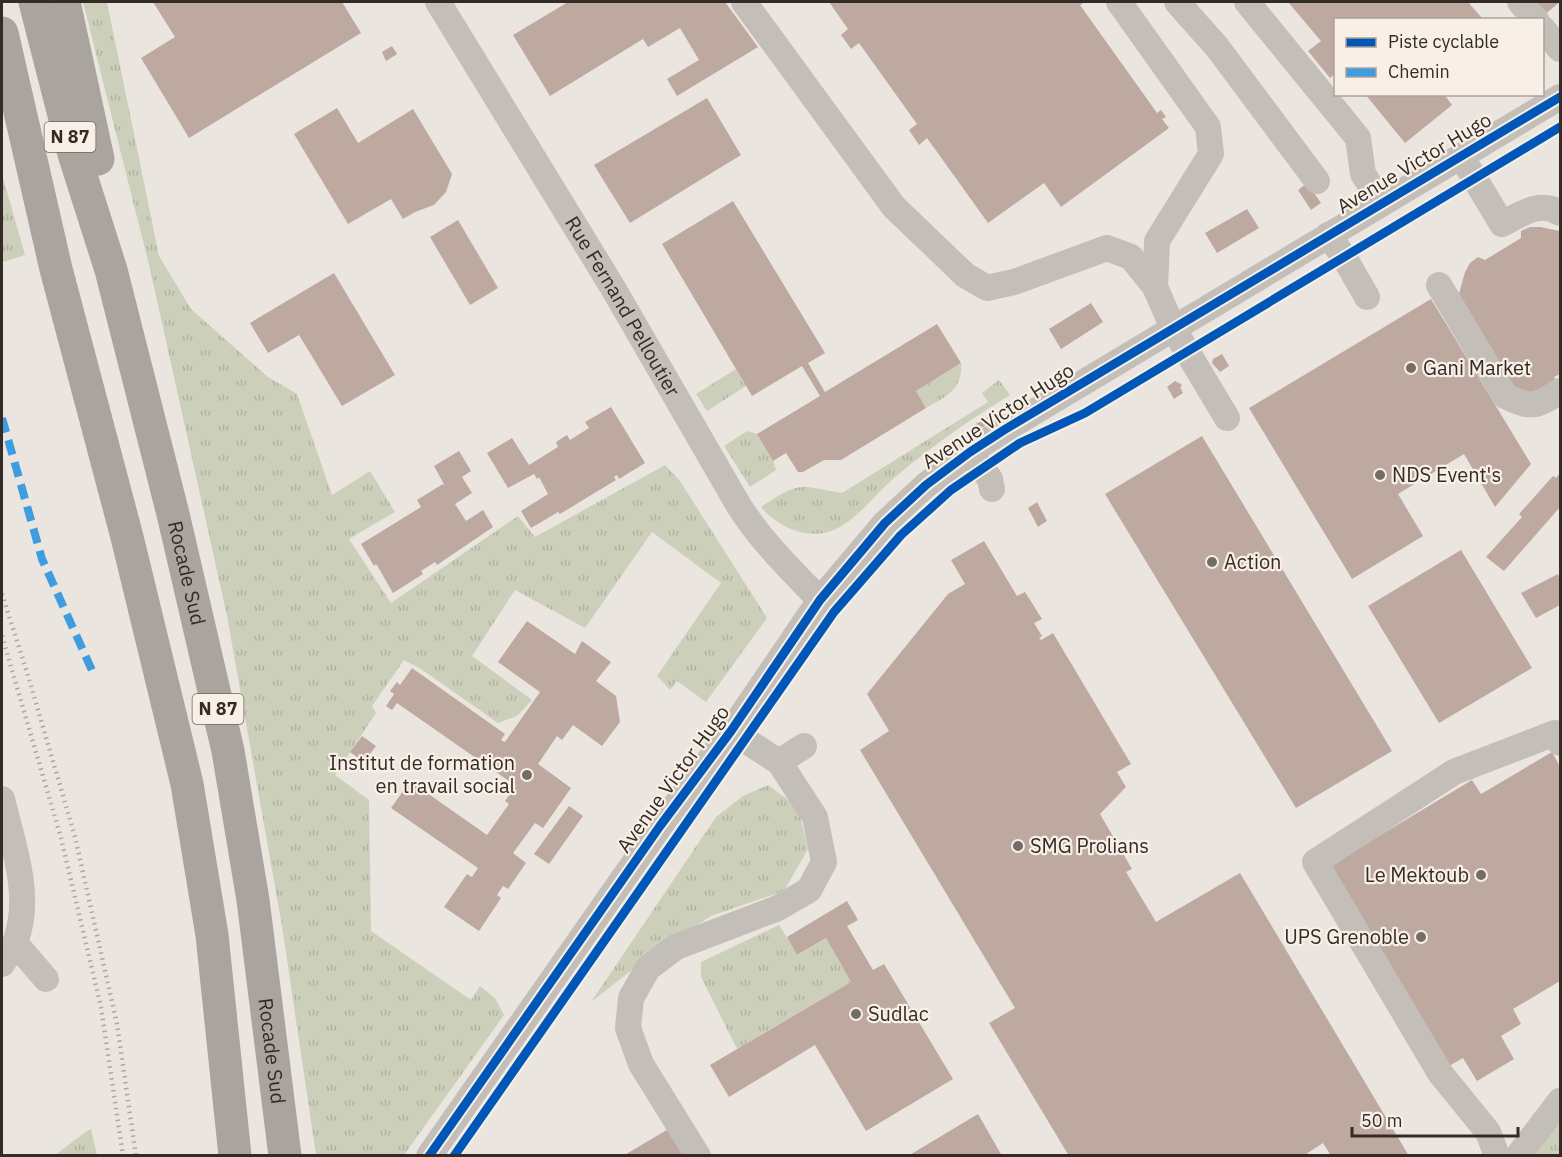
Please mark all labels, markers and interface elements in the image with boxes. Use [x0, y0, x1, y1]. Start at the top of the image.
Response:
legend [1334, 18, 1544, 96]
text: Piste cyclable [1388, 30, 1499, 53]
text: Chemin [1388, 60, 1450, 83]
street label: Avenue Victor Hugo [1331, 106, 1496, 219]
road number: N 87 [44, 122, 96, 152]
street label: Rue Fernand Pelloutier [559, 211, 687, 401]
place label: Gani Market [1423, 354, 1531, 381]
street label: Avenue Victor Hugo [917, 356, 1079, 475]
marker: Gani Market [1404, 361, 1418, 375]
place label: NDS Event's [1392, 461, 1501, 488]
marker: NDS Event's [1373, 468, 1387, 482]
street label: Rocade Sud [162, 518, 212, 628]
place label: Action [1224, 548, 1281, 575]
marker: Action [1205, 555, 1219, 569]
road number: N 87 [192, 694, 244, 724]
street label: Avenue Victor Hugo [610, 700, 735, 858]
place label: Institut de formation en travail social [329, 749, 515, 799]
marker: Institut de formation en travail social [520, 768, 534, 782]
place label: SMG Prolians [1030, 832, 1149, 859]
marker: SMG Prolians [1011, 839, 1025, 853]
place label: Le Mektoub [1365, 861, 1469, 888]
marker: Le Mektoub [1474, 868, 1488, 882]
place label: UPS Grenoble [1284, 923, 1409, 950]
marker: UPS Grenoble [1414, 930, 1428, 944]
street label: Rocade Sud [252, 996, 292, 1105]
place label: Sudlac [868, 1000, 929, 1027]
marker: Sudlac [849, 1007, 863, 1021]
scale bar [1352, 1100, 1518, 1138]
text: 50 m [1361, 1109, 1403, 1132]

